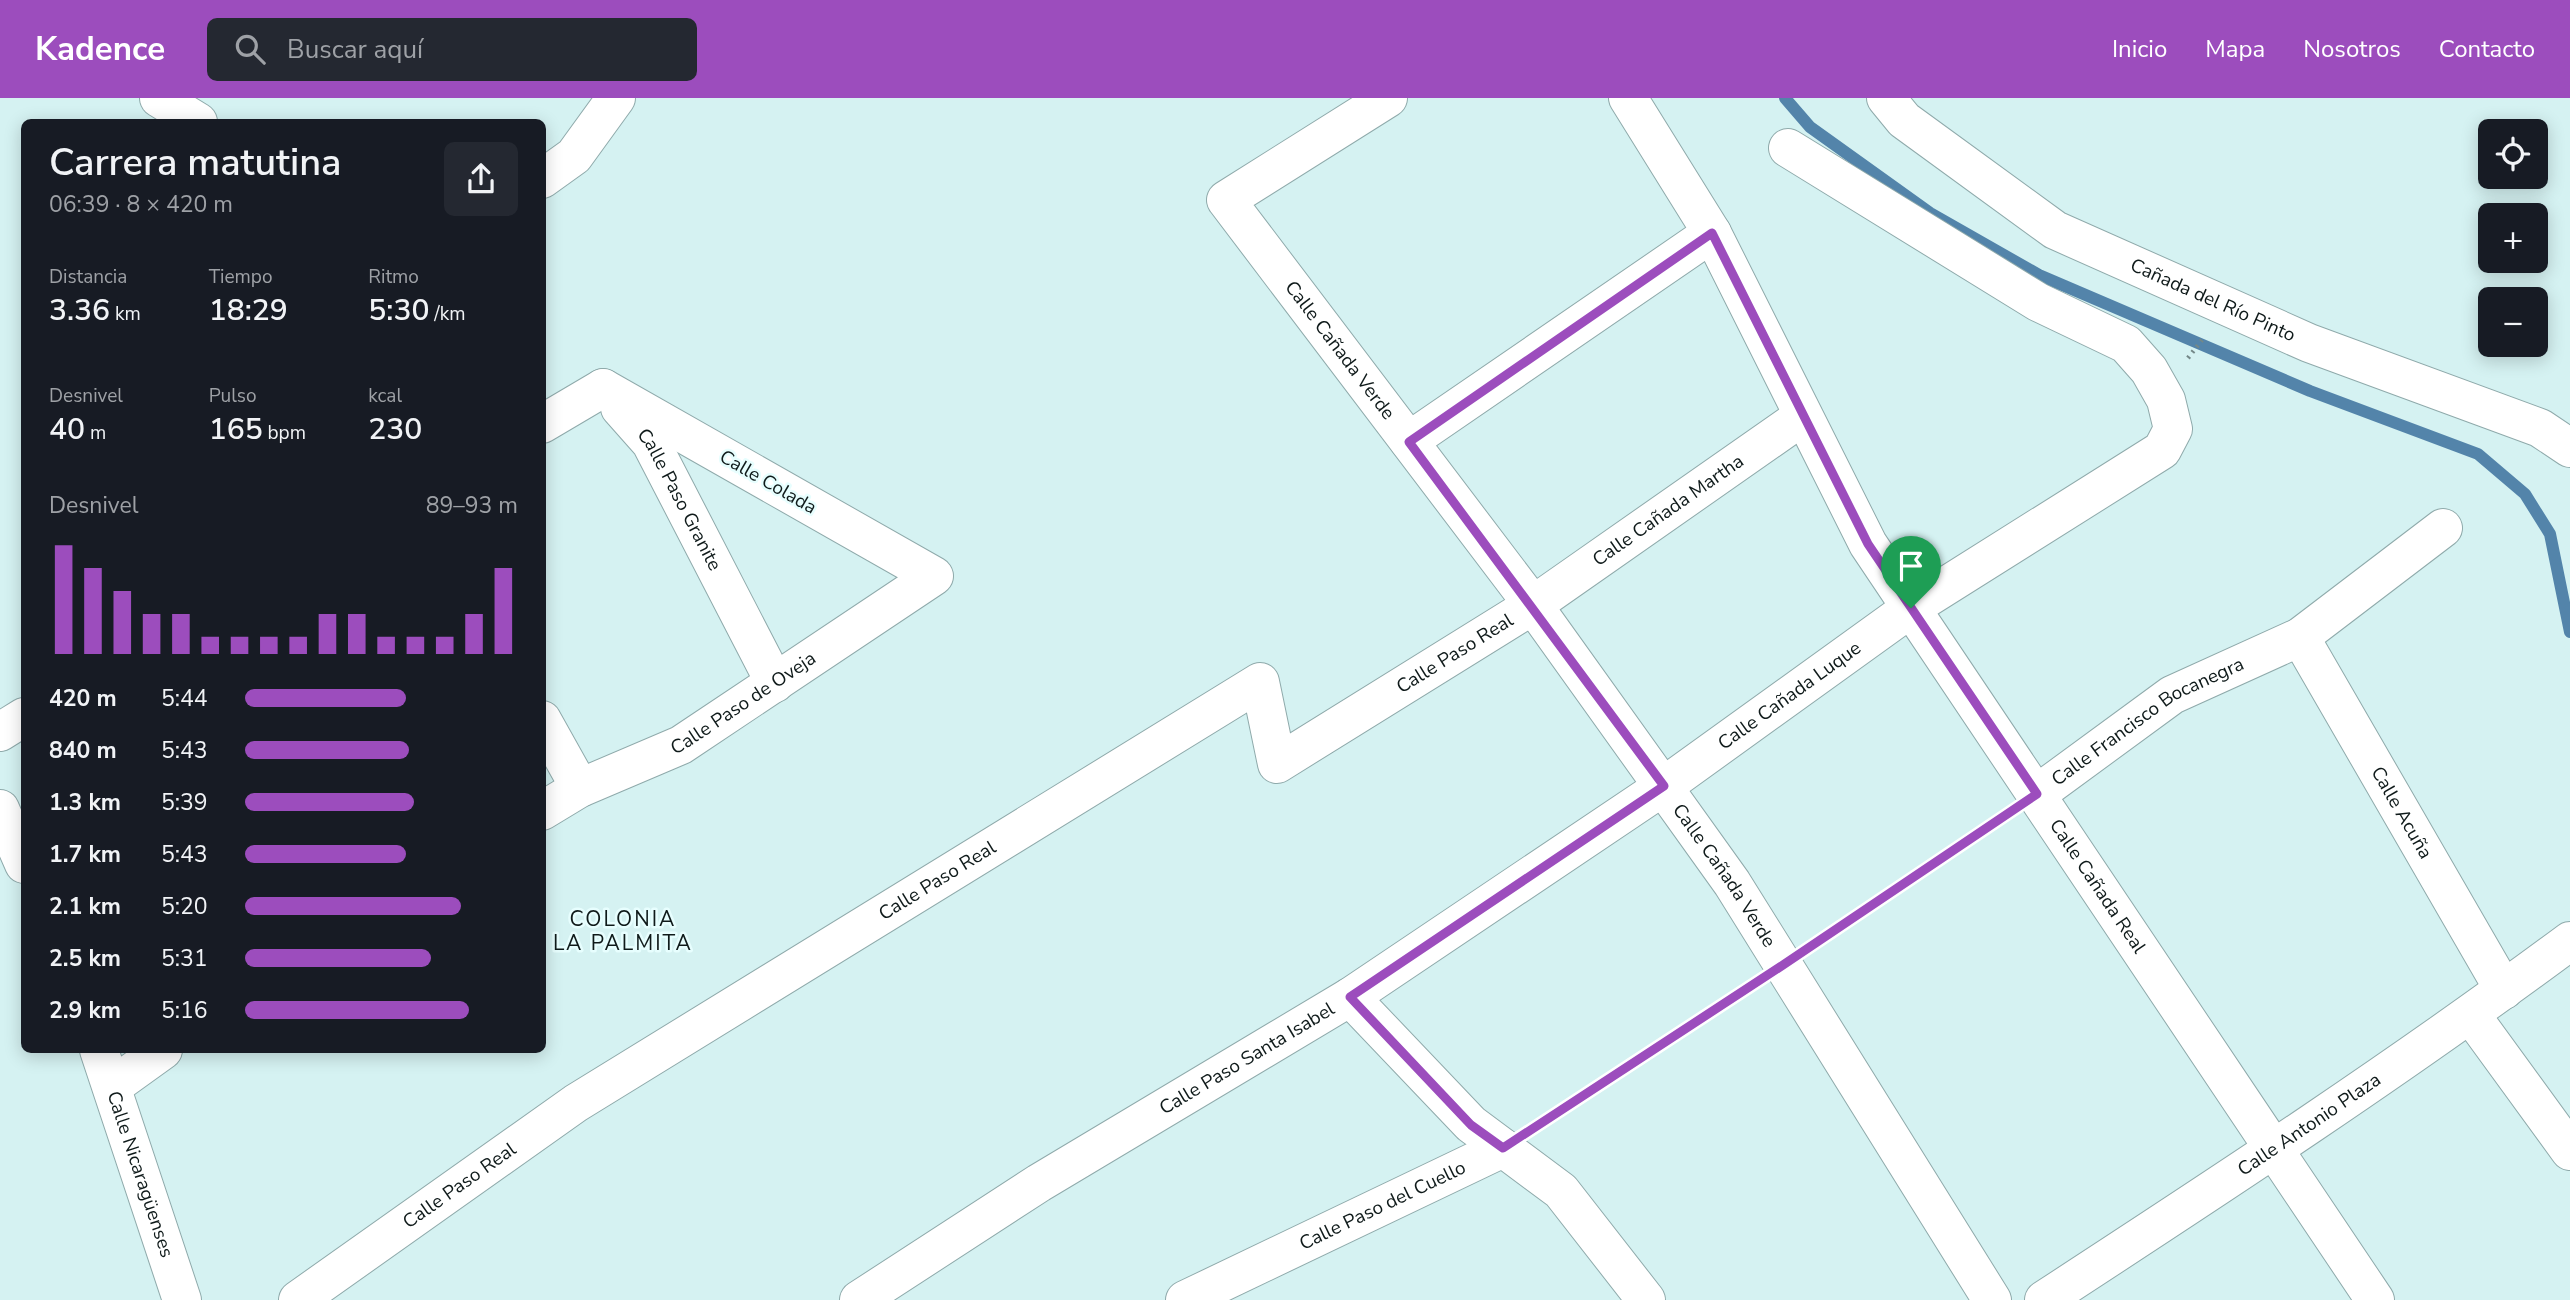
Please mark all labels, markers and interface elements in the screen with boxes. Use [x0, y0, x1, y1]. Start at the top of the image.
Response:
search box [207, 18, 697, 81]
text: Kadence [35, 27, 165, 72]
icon: search [231, 30, 269, 68]
text: Buscar aquí [287, 32, 423, 67]
text: Inicio [2112, 33, 2167, 65]
text: Mapa [2205, 33, 2265, 65]
text: Nosotros [2303, 33, 2401, 65]
text: Contacto [2439, 33, 2535, 65]
map controls [2478, 119, 2548, 357]
button: locate [2478, 119, 2548, 189]
text: Carrera matutina [49, 137, 342, 188]
button: share [444, 142, 518, 216]
text: 06:39 · 8 × 420 m [49, 189, 233, 220]
button: + [2478, 203, 2548, 273]
street label: Cañada del Río Pinto [2126, 252, 2300, 348]
text: Distancia [49, 264, 127, 290]
text: Tiempo [209, 264, 273, 290]
text: Ritmo [368, 264, 419, 290]
street label: Calle Cañada Verde [1279, 275, 1401, 425]
button: − [2478, 287, 2548, 357]
text: 3.36 [49, 290, 110, 331]
text: 18:29 [209, 290, 288, 331]
text: 5:30 [368, 290, 429, 331]
text: km [110, 301, 141, 327]
text: /km [429, 301, 465, 327]
text: Desnivel [49, 383, 123, 409]
text: Pulso [209, 383, 256, 409]
text: kcal [368, 383, 402, 409]
text: 40 [49, 409, 85, 450]
text: 165 [209, 409, 263, 450]
text: 230 [368, 409, 422, 450]
text: m [85, 420, 106, 446]
text: bpm [263, 420, 306, 446]
street label: Calle Paso Granite [631, 423, 728, 575]
street label: Calle Colada [715, 444, 821, 520]
street label: Calle Cañada Martha [1587, 448, 1749, 572]
text: Desnivel [49, 490, 139, 521]
text: 89–93 m [426, 490, 518, 521]
pin [1881, 536, 1941, 608]
icon: arrive [1892, 547, 1930, 585]
street label: Calle Paso Real [1391, 607, 1519, 700]
street label: Calle Cañada Luque [1713, 635, 1866, 756]
street label: Calle Paso de Oveja [667, 645, 821, 761]
street label: Calle Francisco Bocanegra [2046, 651, 2248, 792]
text: 420 m [49, 683, 117, 714]
text: 5:44 [161, 683, 208, 714]
text: 840 m [49, 735, 117, 766]
text: 5:43 [161, 735, 208, 766]
street label: Calle Acuña [2365, 762, 2439, 864]
text: 1.3 km [49, 787, 121, 818]
text: 5:39 [161, 787, 208, 818]
street label: Calle Cañada Verde [1666, 798, 1782, 952]
street label: Calle Cañada Real [2043, 814, 2152, 959]
street label: Calle Paso Real [874, 834, 1001, 927]
text: 1.7 km [49, 839, 121, 870]
text: 5:43 [161, 839, 208, 870]
text: 2.1 km [49, 891, 121, 922]
text: 5:20 [161, 891, 208, 922]
district label: COLONIA LA PALMITA [553, 905, 693, 957]
text: 2.5 km [49, 943, 121, 974]
text: 5:31 [161, 943, 208, 974]
text: 2.9 km [49, 995, 121, 1026]
text: 5:16 [161, 995, 208, 1026]
street label: Calle Paso Santa Isabel [1154, 996, 1340, 1121]
street label: Calle Antonio Plaza [2233, 1067, 2386, 1182]
street label: Calle Nicaragüenses [101, 1088, 180, 1261]
street label: Calle Paso Real [398, 1136, 522, 1235]
street label: Calle Paso del Cuello [1295, 1155, 1470, 1256]

